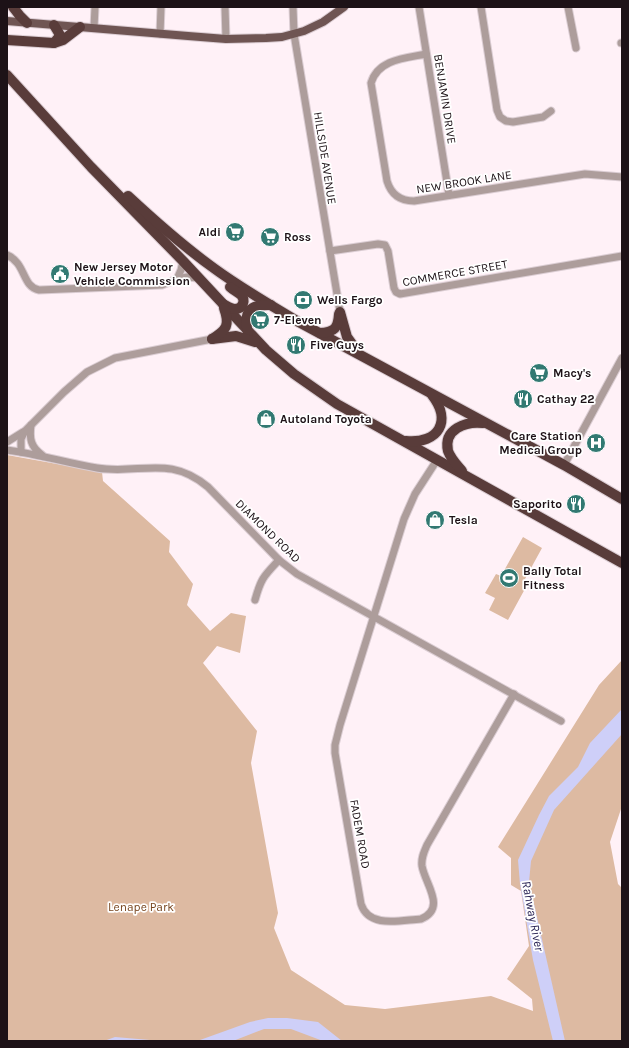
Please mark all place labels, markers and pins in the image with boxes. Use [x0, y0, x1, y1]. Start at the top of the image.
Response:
supermarket icon: Aldi [224, 221, 246, 243]
place label: Aldi [199, 225, 221, 239]
supermarket icon: Ross [259, 226, 281, 248]
place label: Ross [284, 230, 311, 244]
place label: New Jersey Motor Vehicle Commission [74, 260, 190, 288]
public building icon: New Jersey Motor Vehicle Commission [49, 263, 71, 285]
bank icon: Wells Fargo [292, 289, 314, 311]
place label: Wells Fargo [317, 293, 383, 307]
supermarket icon: 7-Eleven [249, 309, 271, 331]
place label: 7-Eleven [274, 313, 322, 327]
restaurant icon: Five Guys [285, 334, 307, 356]
place label: Five Guys [310, 338, 364, 352]
supermarket icon: Macy's [528, 362, 550, 384]
place label: Macy's [553, 366, 591, 380]
restaurant icon: Cathay 22 [512, 388, 534, 410]
place label: Cathay 22 [537, 392, 594, 406]
shop icon: Autoland Toyota [255, 408, 277, 430]
place label: Autoland Toyota [280, 412, 372, 426]
place label: Care Station Medical Group [499, 429, 582, 457]
hospital icon: Care Station Medical Group [585, 432, 607, 454]
restaurant icon: Saporito [565, 493, 587, 515]
place label: Saporito [513, 497, 562, 511]
shop icon: Tesla [424, 509, 446, 531]
place label: Tesla [449, 513, 478, 527]
place label: Bally Total Fitness [523, 564, 582, 592]
sports icon: Bally Total Fitness [498, 567, 520, 589]

